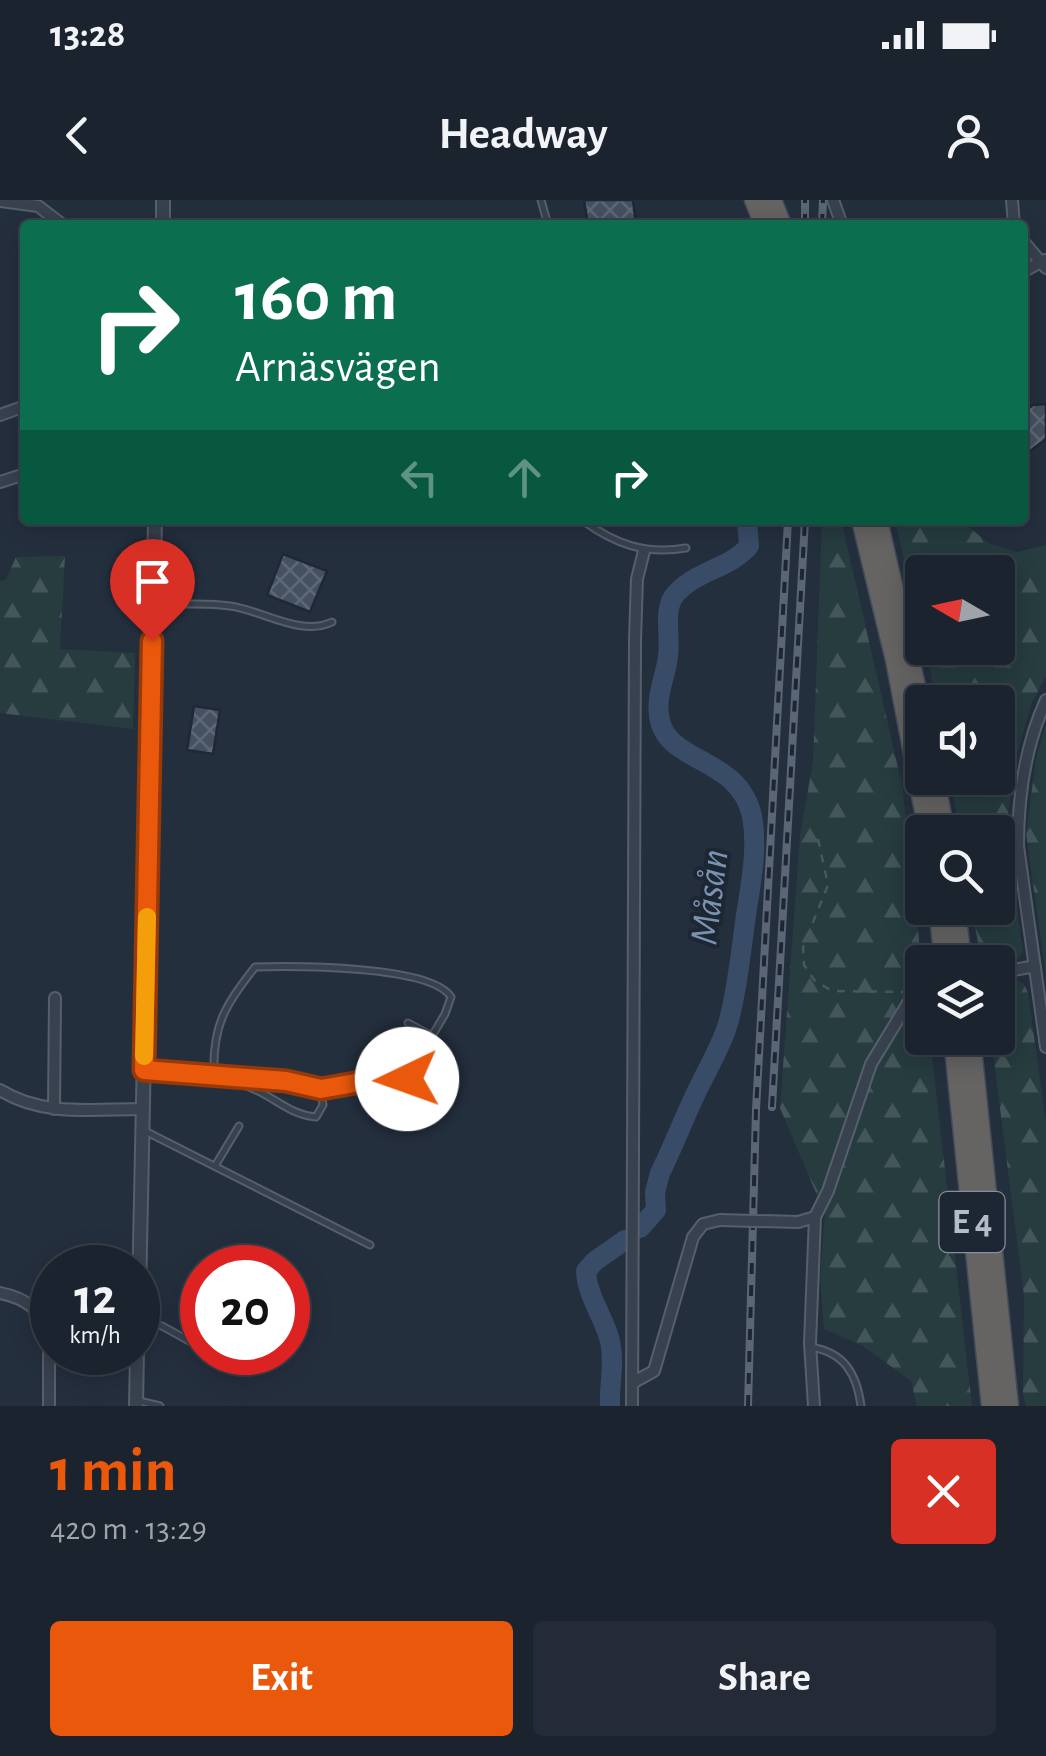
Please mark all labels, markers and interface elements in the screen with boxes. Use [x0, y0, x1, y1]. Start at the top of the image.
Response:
text: 13:28 [50, 16, 125, 54]
icon: back [50, 108, 105, 163]
icon: person [941, 108, 996, 163]
text: Headway [438, 112, 608, 157]
icon: right [70, 260, 200, 390]
text: 160 m [235, 263, 398, 333]
text: Arnäsvägen [235, 345, 441, 390]
icon: left [392, 450, 447, 505]
icon: ahead [497, 450, 552, 505]
icon: right [602, 450, 657, 505]
pin [110, 539, 195, 642]
icon: arrive [125, 554, 180, 609]
north arrow [905, 555, 1015, 665]
map controls [905, 555, 1015, 1055]
button: sound [905, 685, 1015, 795]
button: search [905, 815, 1015, 925]
water label: Måsån [684, 847, 736, 947]
button: layers [905, 945, 1015, 1055]
position arrow [355, 1027, 459, 1131]
road number: E 4 [940, 1192, 1004, 1252]
speed limit sign: 20 [180, 1245, 310, 1375]
text: 12 [74, 1273, 116, 1323]
text: km/h [69, 1323, 121, 1348]
button: close [891, 1439, 996, 1544]
text: 1 min [50, 1442, 176, 1502]
text: 420 m · 13:29 [50, 1513, 207, 1545]
button: Exit [50, 1621, 513, 1736]
button: Share [533, 1621, 996, 1736]

